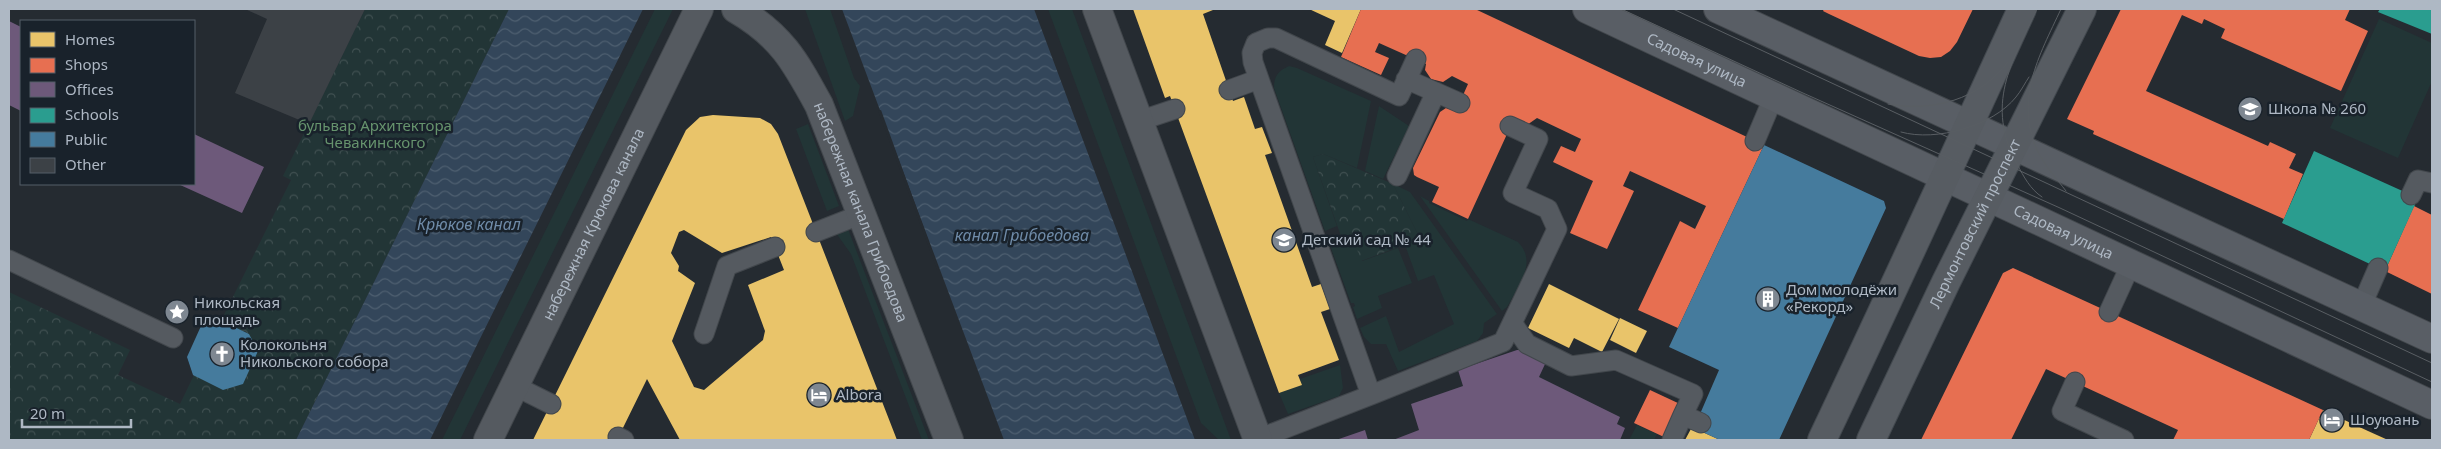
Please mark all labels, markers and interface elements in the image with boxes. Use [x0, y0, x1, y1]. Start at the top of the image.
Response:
legend [20, 20, 195, 185]
street label: Садовая улица [1644, 27, 1750, 91]
text: Homes [65, 29, 115, 49]
text: Shops [65, 54, 108, 74]
text: Offices [65, 79, 114, 99]
school or university icon: Школа № 260 [2237, 96, 2263, 122]
place label: Школа № 260 [2268, 98, 2366, 118]
street label: набережная канала Грибоедова [810, 99, 913, 325]
text: Schools [65, 104, 119, 124]
park label: бульвар Архитектора Чевакинского [298, 115, 452, 152]
street label: набережная Крюкова канала [537, 124, 648, 324]
text: Public [65, 129, 108, 149]
street label: Лермонтовский проспект [1924, 135, 2025, 311]
text: Other [65, 154, 106, 174]
street label: Садовая улица [2011, 199, 2117, 263]
water label: Крюков канал [417, 213, 521, 235]
water label: канал Грибоедова [955, 224, 1089, 246]
school or university icon: Детский сад № 44 [1271, 227, 1297, 253]
place label: Детский сад № 44 [1302, 229, 1431, 249]
place label: Дом молодёжи «Рекорд» [1786, 279, 1897, 316]
building icon: Дом молодёжи «Рекорд» [1755, 286, 1781, 312]
place label: Никольская площадь [194, 292, 280, 329]
place icon: Никольская площадь [164, 299, 190, 325]
place label: Колокольня Никольского собора [240, 334, 389, 371]
church icon: Колокольня Никольского собора [209, 341, 235, 367]
hotel icon: Albora [806, 382, 832, 408]
place label: Albora [836, 384, 882, 404]
scale bar [22, 396, 131, 428]
text: 20 m [30, 403, 65, 423]
hotel icon: Шоуюань [2319, 407, 2345, 433]
place label: Шоуюань [2350, 409, 2419, 429]

